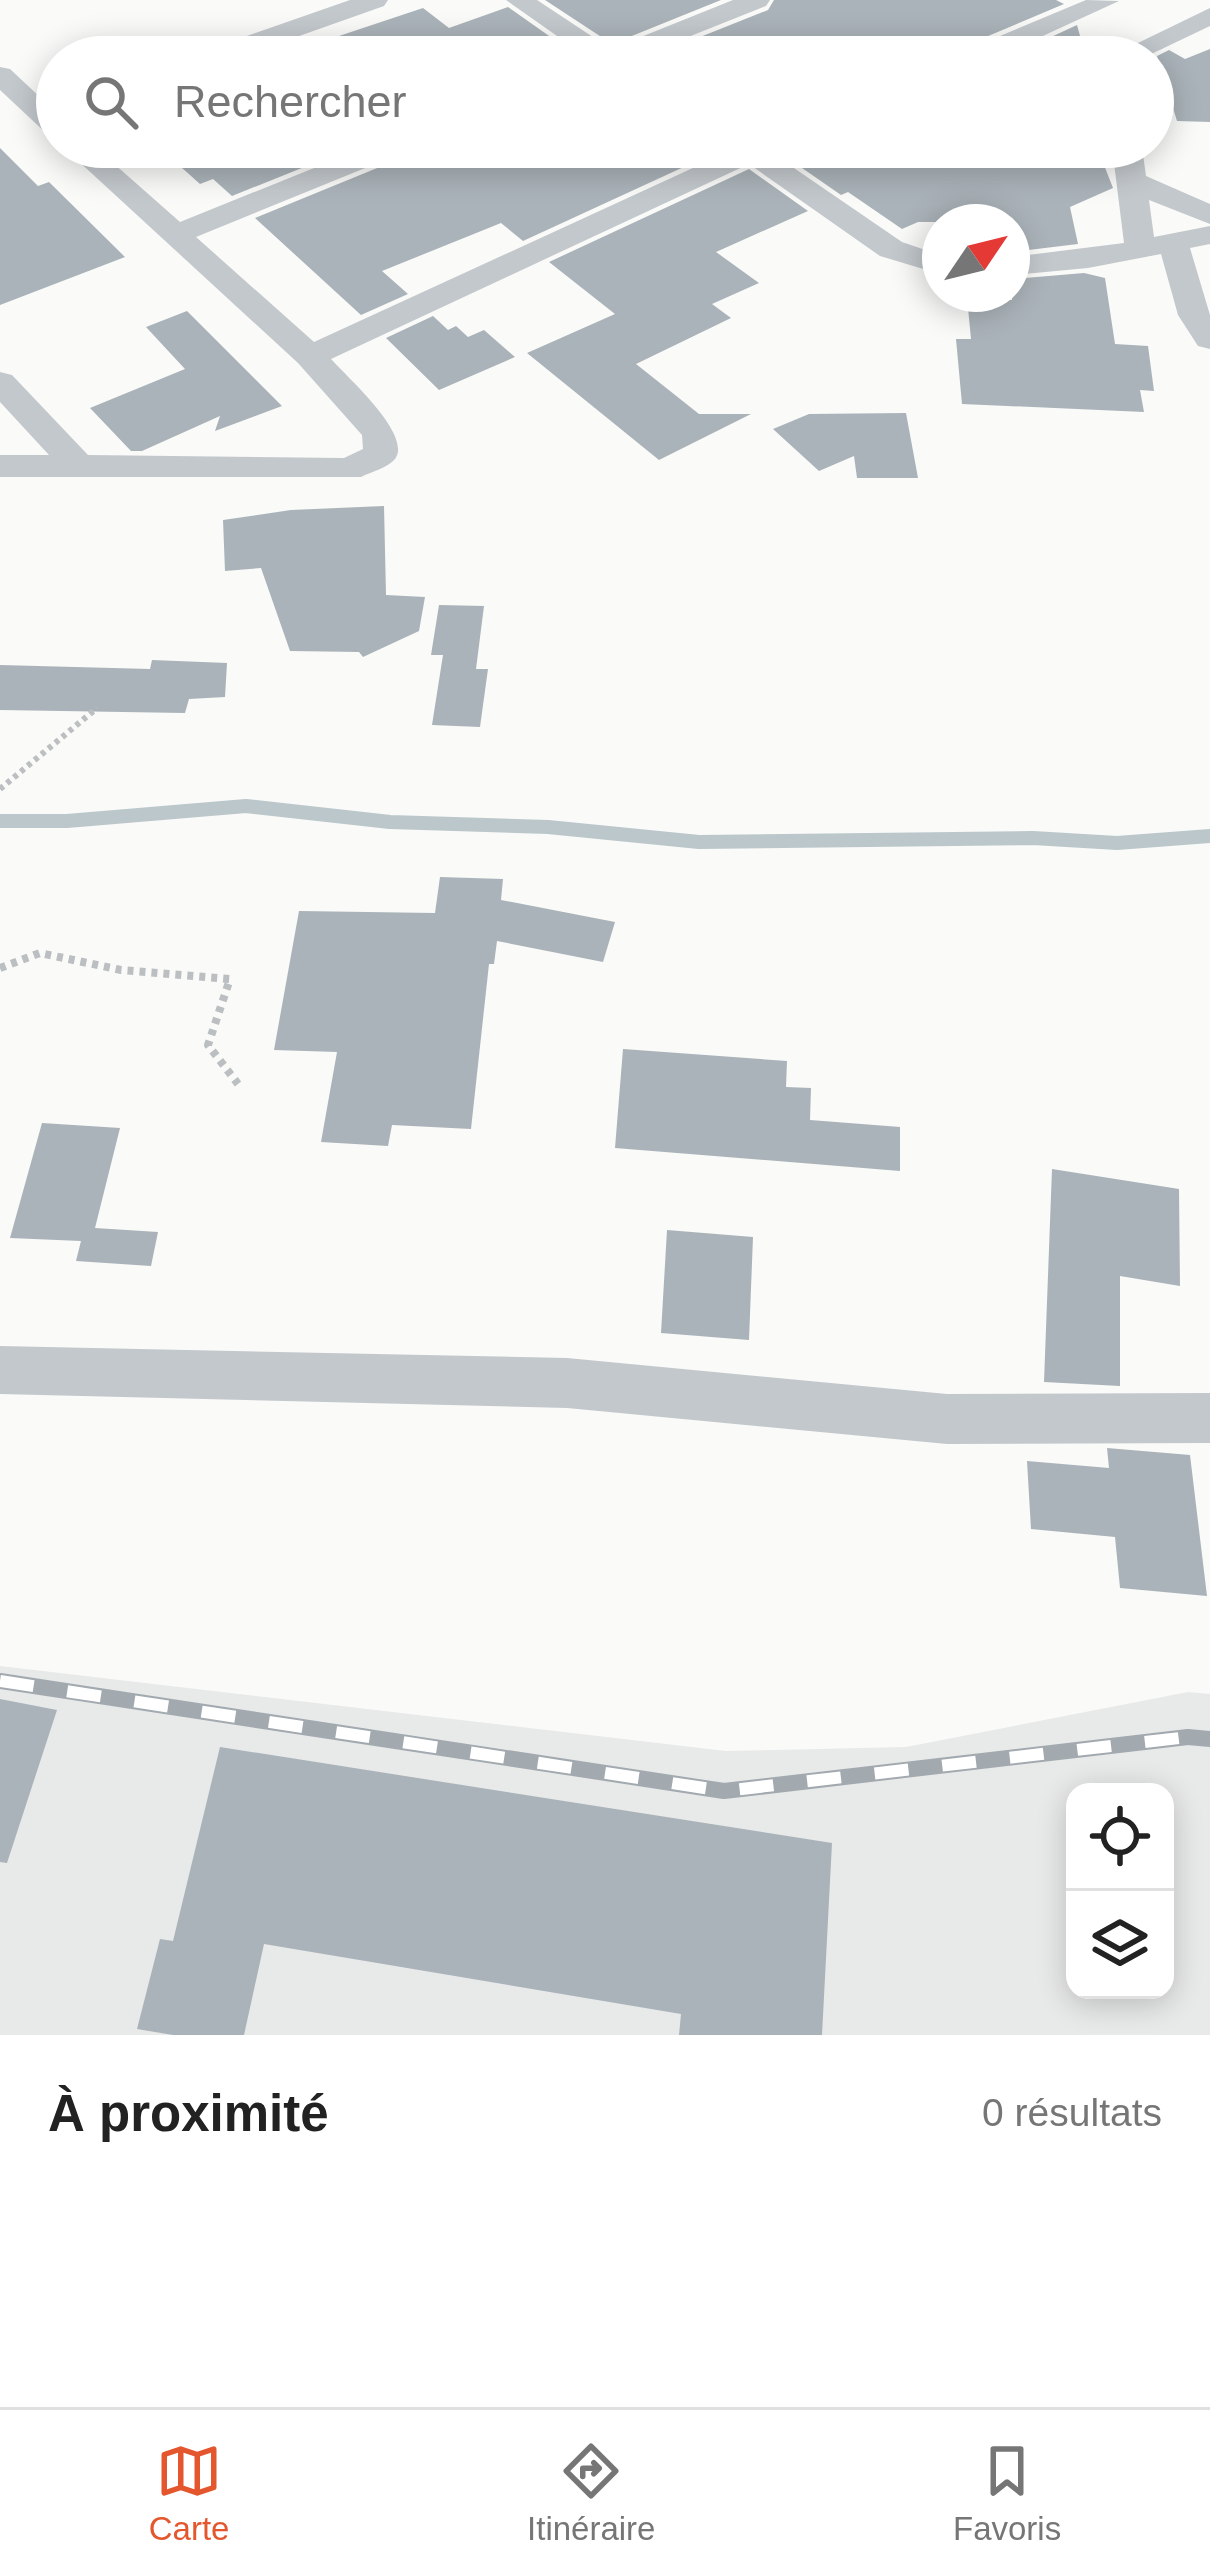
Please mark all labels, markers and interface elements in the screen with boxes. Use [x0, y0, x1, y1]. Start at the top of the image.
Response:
search box [36, 36, 1174, 168]
icon: search [78, 69, 144, 135]
text: Rechercher [174, 76, 407, 127]
north arrow [922, 204, 1030, 312]
map controls [1066, 1783, 1174, 1999]
button: locate [1066, 1783, 1174, 1891]
button: layers [1066, 1891, 1174, 1999]
text: À proximité [48, 2085, 329, 2142]
text: 0 résultats [982, 2091, 1162, 2134]
tab: Carte [149, 2438, 229, 2548]
tab: Itinéraire [527, 2438, 655, 2548]
tab: Favoris [953, 2438, 1061, 2548]

